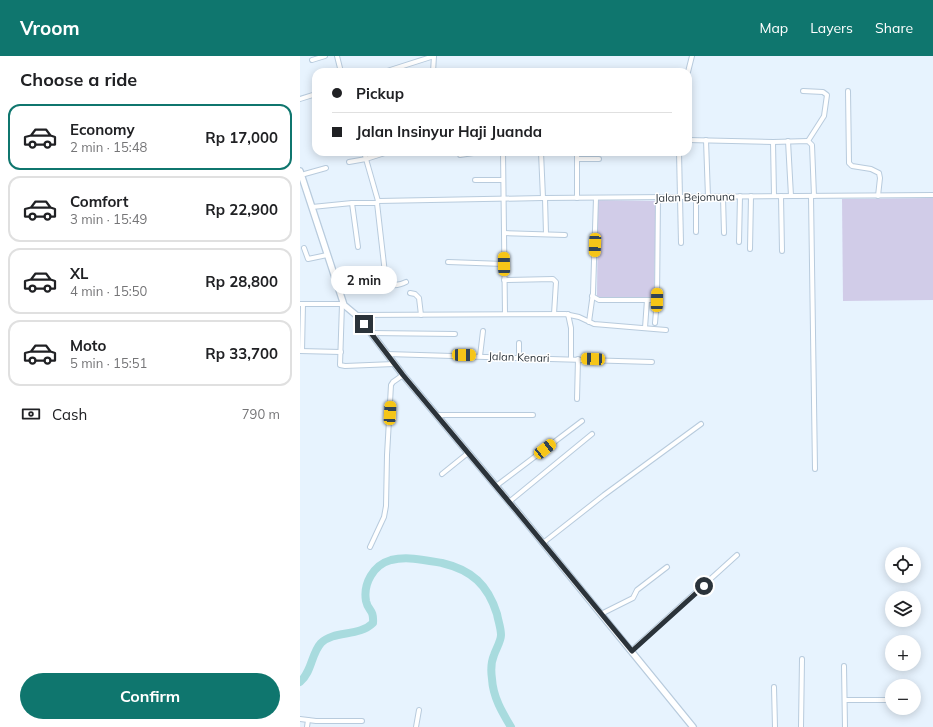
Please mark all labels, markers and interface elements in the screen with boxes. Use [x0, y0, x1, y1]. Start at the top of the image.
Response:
text: Vroom [20, 16, 80, 40]
text: Map [759, 19, 788, 37]
text: Layers [810, 19, 853, 37]
text: Share [875, 19, 913, 37]
text: Choose a ride [20, 68, 137, 91]
text: Pickup [356, 84, 404, 103]
icon: car [22, 119, 58, 155]
text: Economy [70, 120, 135, 139]
text: Jalan Insinyur Haji Juanda [356, 122, 542, 141]
text: Rp 17,000 [205, 128, 278, 147]
text: 2 min · 15:48 [70, 139, 147, 155]
street label: Jalan Bejomuna [655, 189, 735, 205]
icon: car [22, 191, 58, 227]
text: Comfort [70, 192, 128, 211]
text: Rp 22,900 [205, 200, 278, 219]
text: 3 min · 15:49 [70, 211, 147, 227]
car [589, 233, 601, 257]
car [498, 252, 510, 276]
icon: car [22, 263, 58, 299]
text: XL [70, 264, 88, 283]
callout: 2 min [331, 266, 397, 294]
text: Rp 28,800 [205, 272, 278, 291]
text: 2 min [347, 272, 381, 288]
text: 4 min · 15:50 [70, 283, 147, 299]
car [651, 288, 663, 312]
route end [355, 315, 373, 333]
icon: car [22, 335, 58, 371]
text: Moto [70, 336, 106, 355]
text: Rp 33,700 [205, 344, 278, 363]
car [452, 349, 476, 361]
street label: Jalan Kenari [488, 349, 550, 365]
car [581, 353, 605, 365]
text: 5 min · 15:51 [70, 355, 147, 371]
car [383, 401, 397, 425]
icon: cash [20, 403, 42, 425]
text: Cash [52, 405, 87, 424]
text: 790 m [242, 406, 280, 422]
car [532, 437, 558, 461]
map controls [885, 547, 921, 715]
button: locate [885, 547, 921, 583]
route start [695, 577, 713, 595]
button: layers [885, 591, 921, 627]
button: + [885, 635, 921, 671]
button: Confirm [20, 673, 280, 719]
button: − [885, 679, 921, 715]

